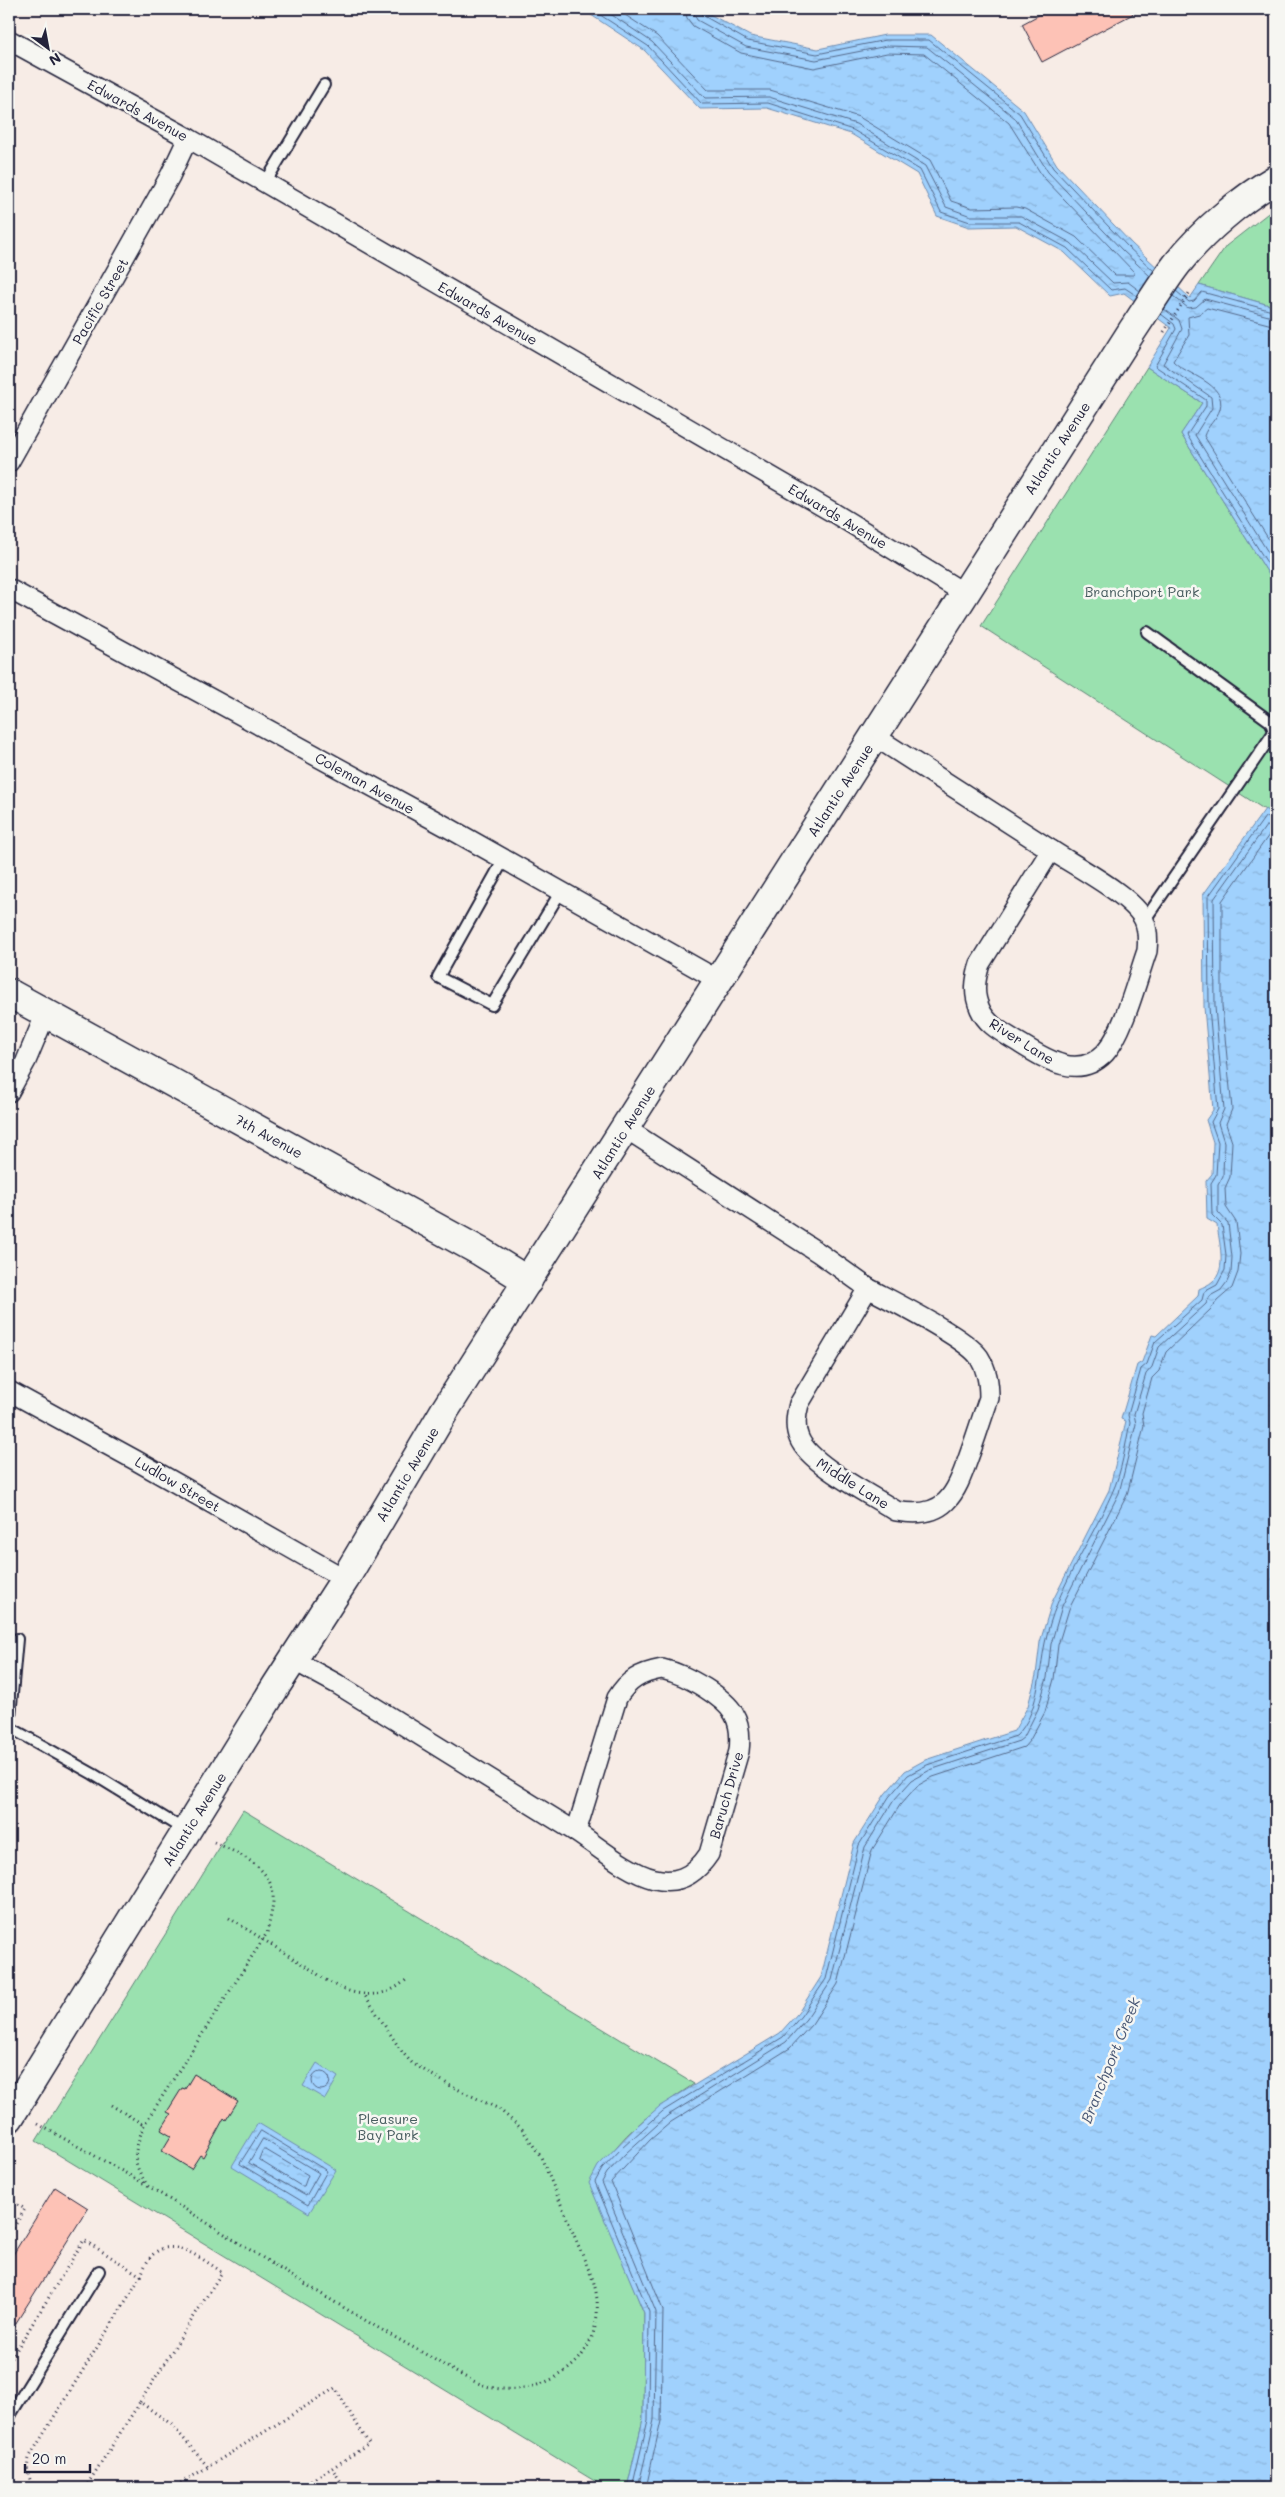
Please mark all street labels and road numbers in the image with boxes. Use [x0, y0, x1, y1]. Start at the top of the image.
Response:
street label: Edwards Avenue [84, 75, 192, 145]
street label: Pacific Street [68, 254, 132, 348]
street label: Edwards Avenue [435, 277, 541, 349]
street label: Atlantic Avenue [1020, 398, 1094, 498]
street label: Edwards Avenue [785, 479, 891, 553]
street label: Atlantic Avenue [803, 740, 877, 840]
street label: Coleman Avenue [312, 748, 418, 818]
street label: River Lane [986, 1014, 1058, 1068]
street label: Atlantic Avenue [586, 1081, 660, 1183]
street label: 7th Avenue [232, 1110, 306, 1162]
street label: Atlantic Avenue [371, 1423, 443, 1525]
street label: Ludlow Street [132, 1452, 224, 1516]
street label: Middle Lane [813, 1453, 893, 1513]
street label: Baruch Drive [705, 1749, 747, 1841]
street label: Atlantic Avenue [157, 1768, 231, 1870]

